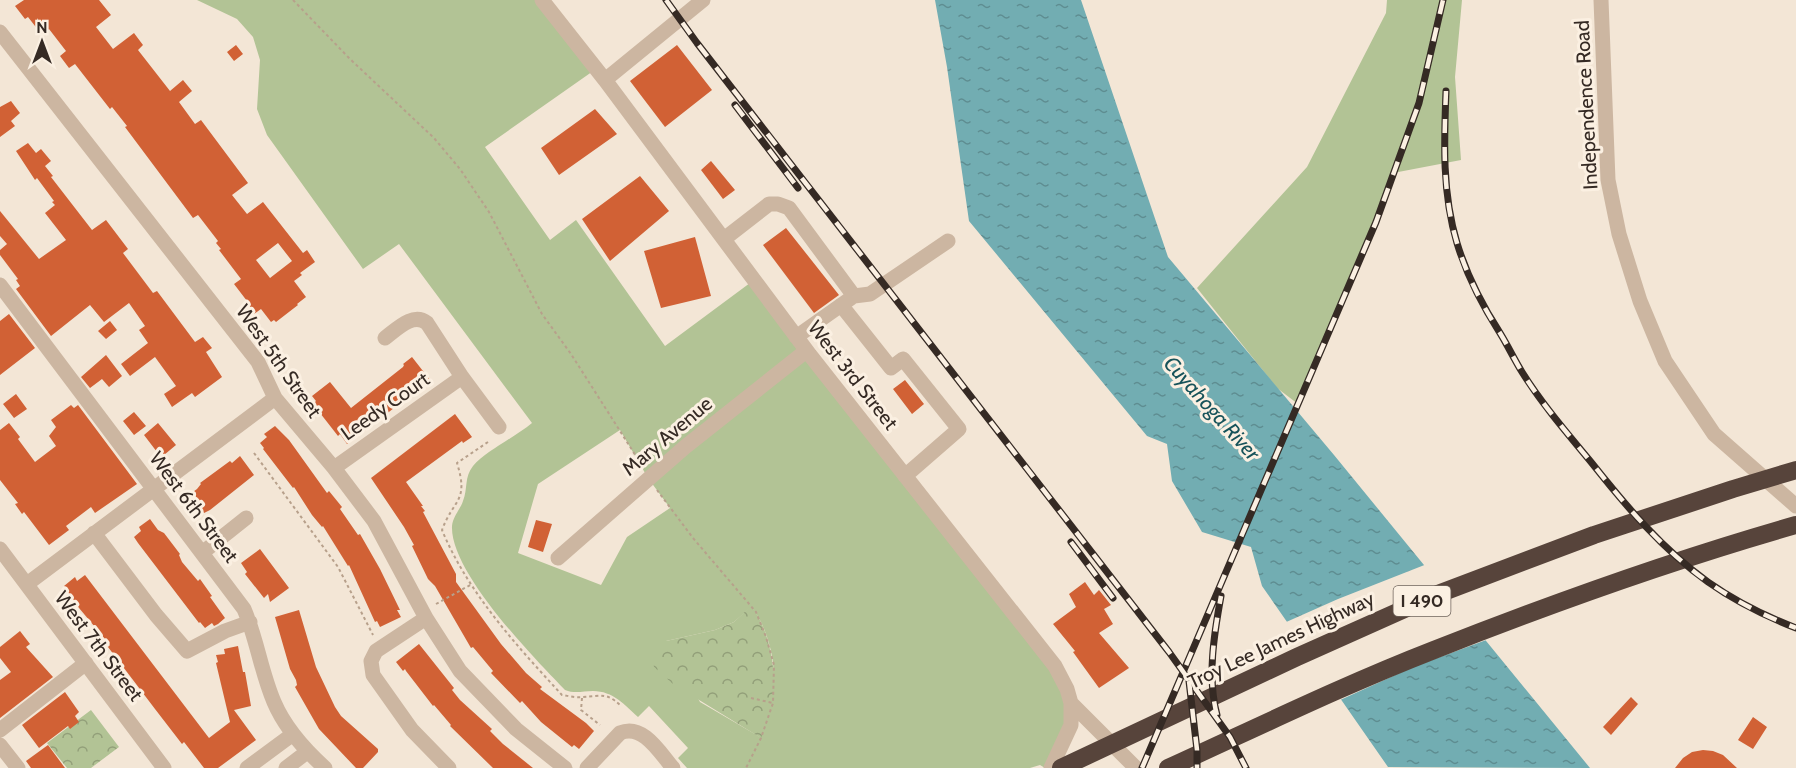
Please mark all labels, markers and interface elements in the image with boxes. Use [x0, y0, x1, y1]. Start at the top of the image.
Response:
north arrow [12, 12, 72, 72]
text: N [36, 18, 48, 37]
street label: Independence Road [1570, 20, 1602, 190]
street label: West 5th Street [231, 300, 327, 422]
street label: West 3rd Street [803, 316, 903, 435]
water label: Cuyahoga River [1159, 351, 1266, 466]
street label: Leedy Court [336, 367, 434, 445]
street label: Mary Avenue [617, 391, 717, 481]
street label: West 6th Street [144, 447, 244, 567]
street label: West 7th Street [50, 586, 148, 706]
street label: Troy Lee James Highway [1184, 586, 1378, 694]
road number: I 490 [1394, 586, 1450, 616]

